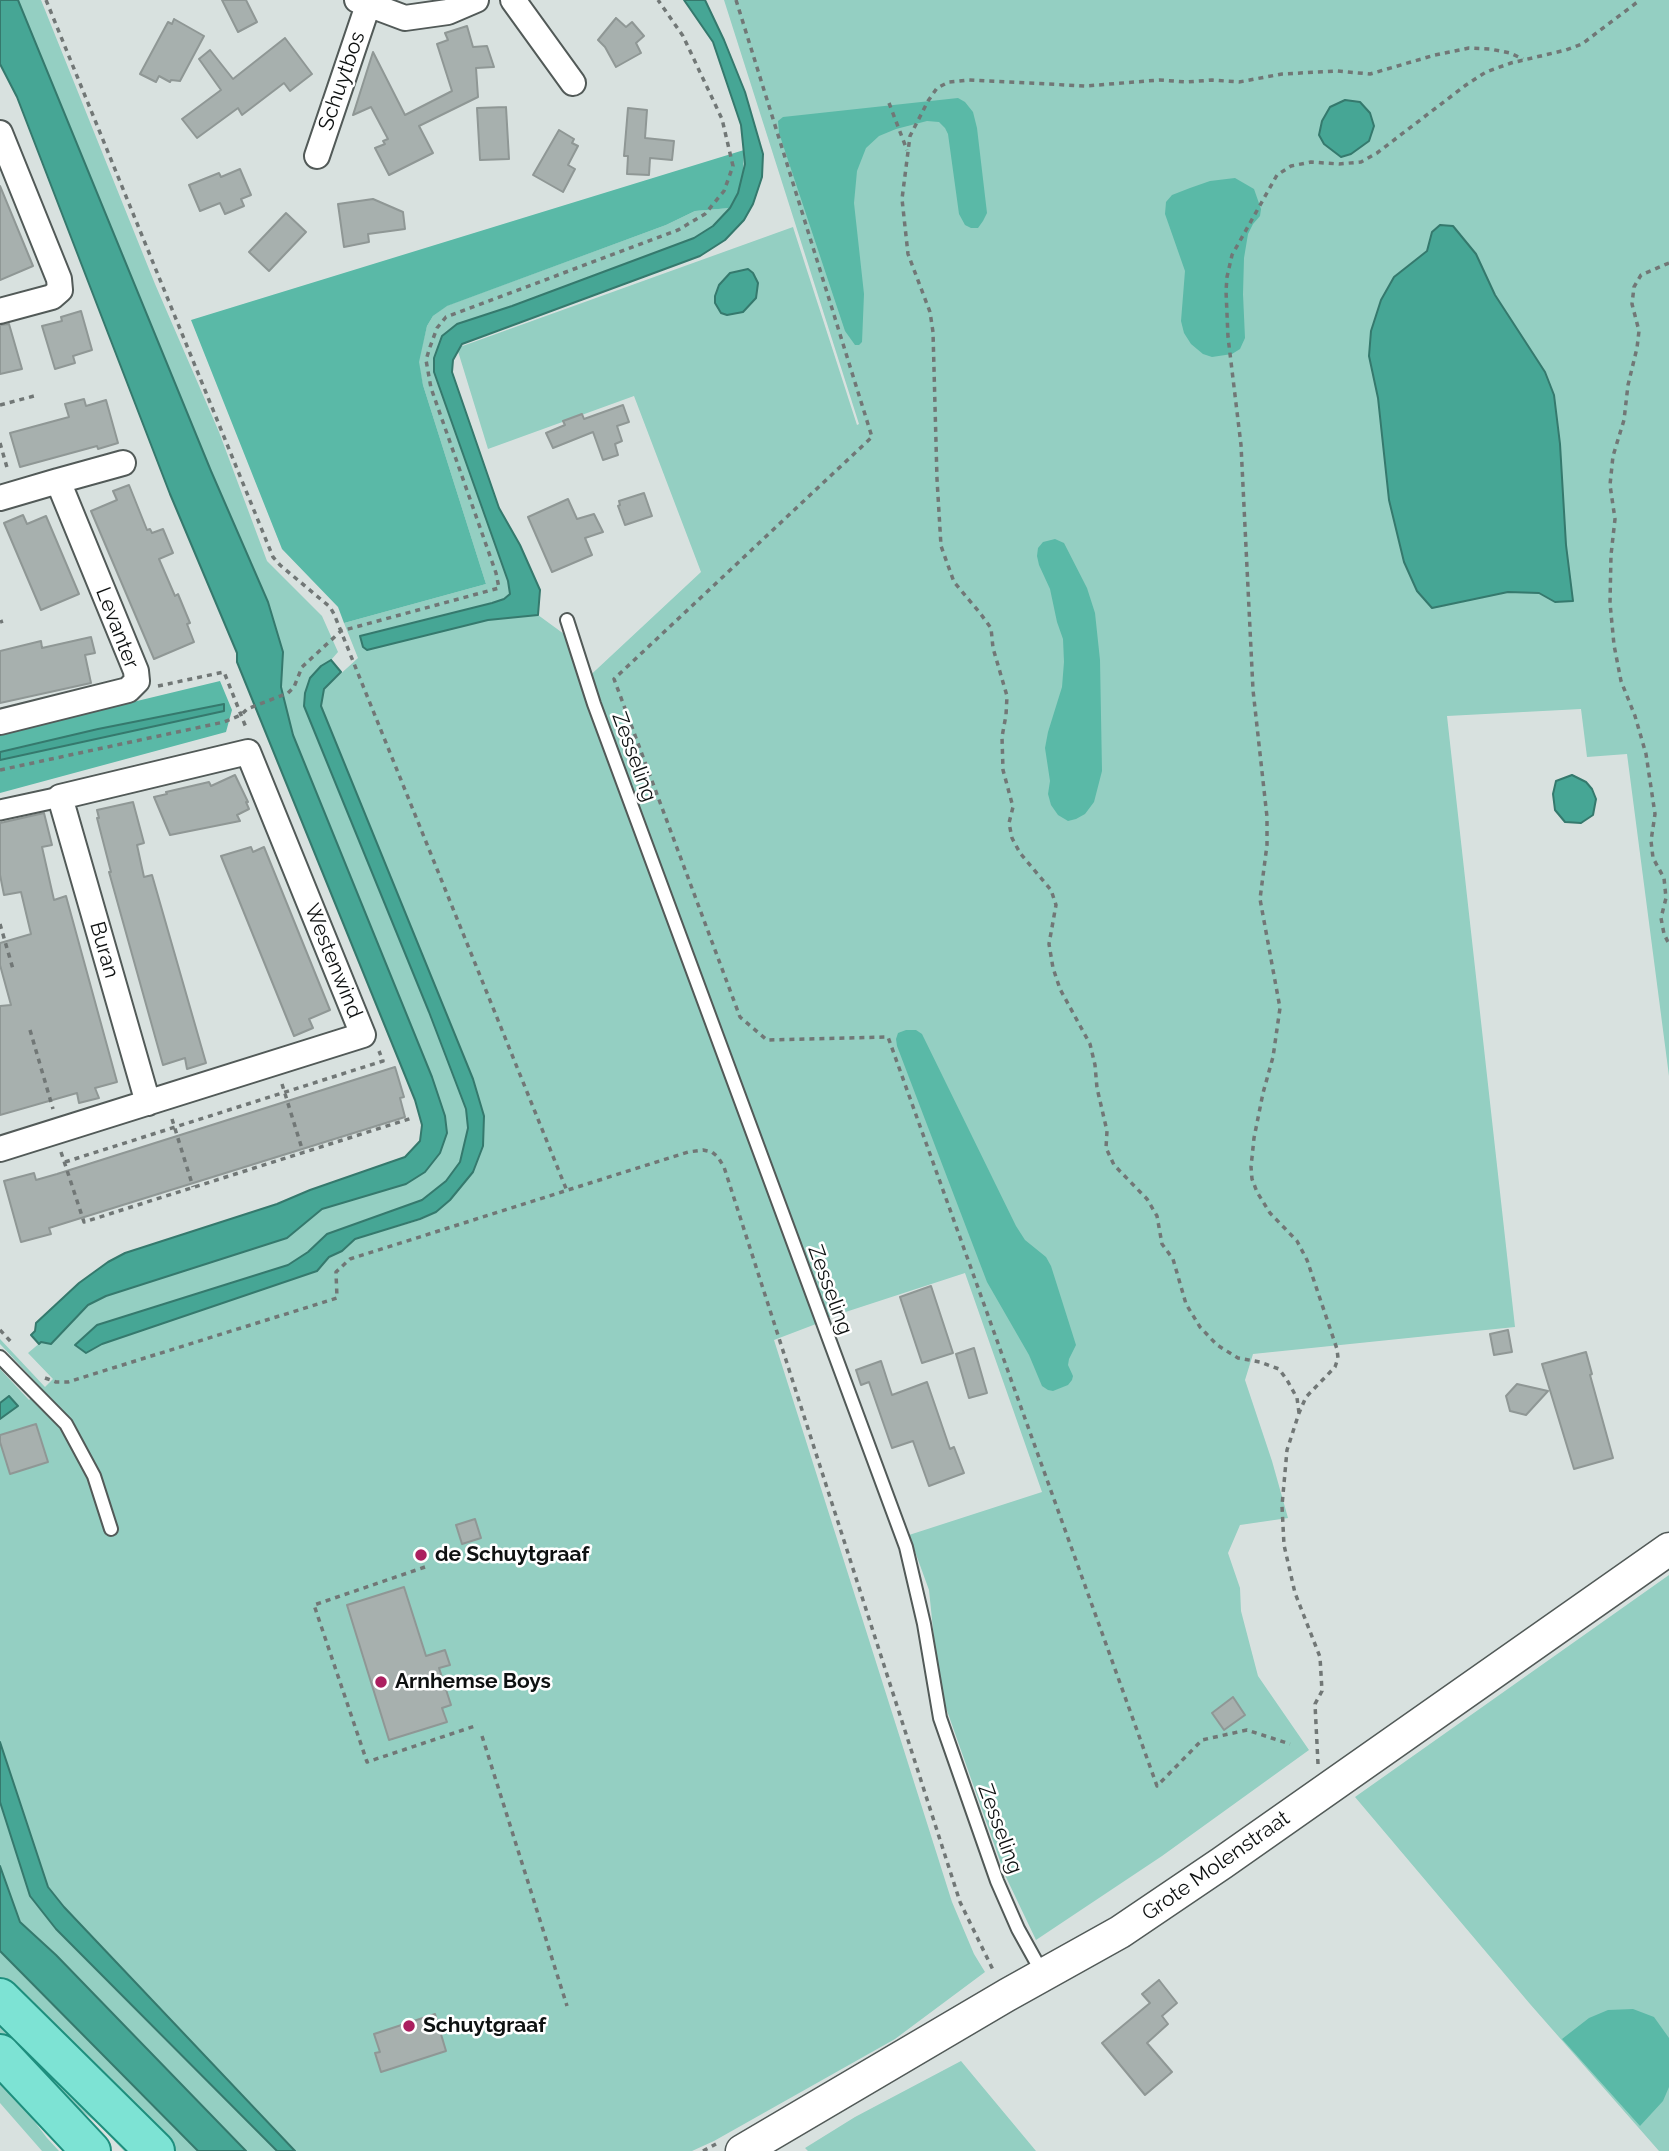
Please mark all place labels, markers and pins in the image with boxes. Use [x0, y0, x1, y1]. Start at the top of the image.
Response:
place label: de Schuytgraaf [435, 1542, 589, 1568]
marker: de Schuytgraaf [413, 1547, 429, 1563]
place label: Arnhemse Boys [395, 1669, 551, 1695]
marker: Arnhemse Boys [373, 1674, 389, 1690]
place label: Schuytgraaf [423, 2013, 546, 2039]
marker: Schuytgraaf [401, 2018, 417, 2034]

